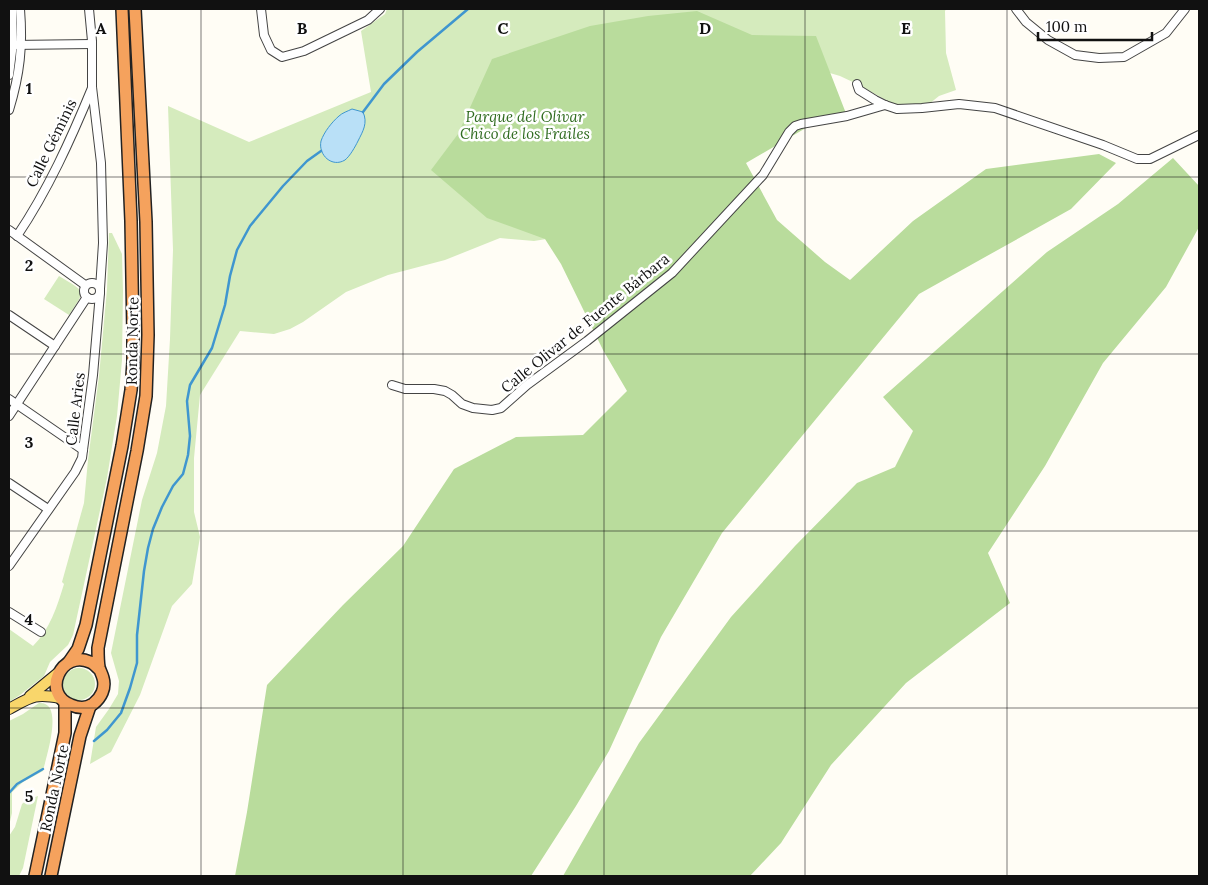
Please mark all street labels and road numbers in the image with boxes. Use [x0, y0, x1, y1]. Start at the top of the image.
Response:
street label: Calle Géminis [21, 96, 81, 190]
street label: Calle Olivar de Fuente Bárbara [497, 249, 673, 397]
street label: Ronda Norte [122, 297, 142, 385]
street label: Calle Aries [61, 371, 89, 447]
street label: Ronda Norte [36, 743, 72, 833]

